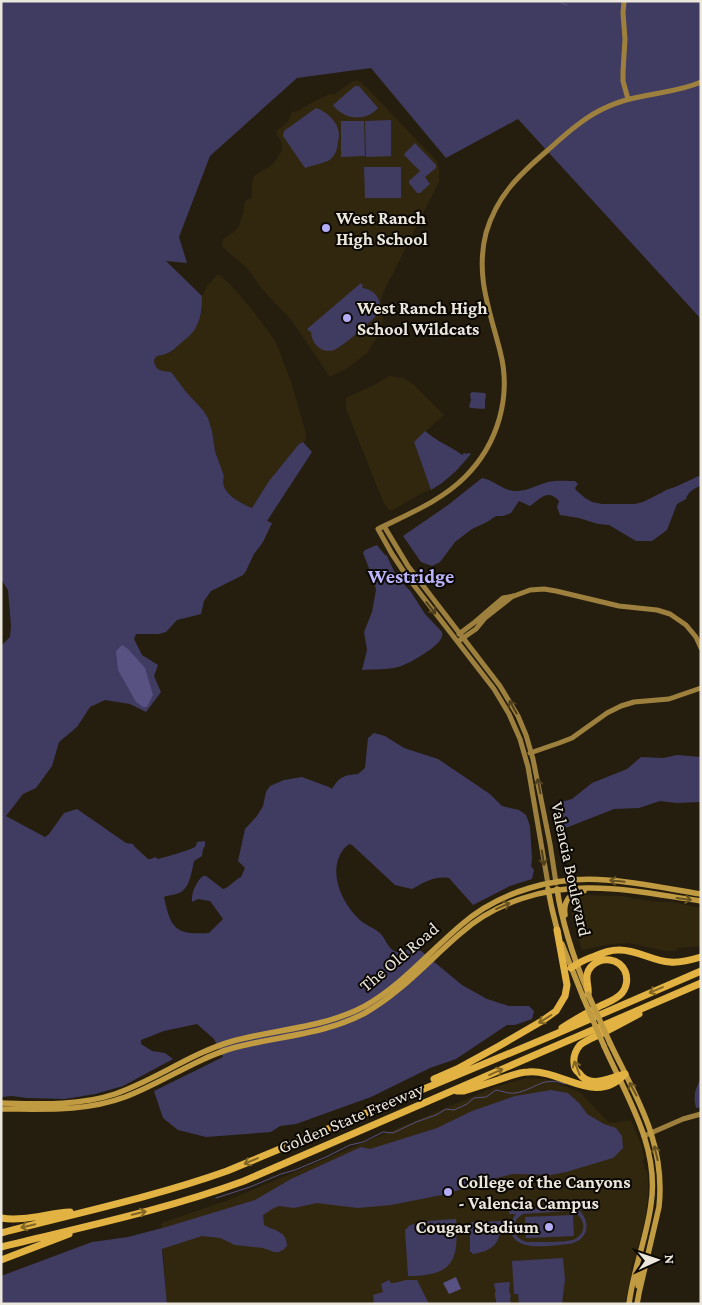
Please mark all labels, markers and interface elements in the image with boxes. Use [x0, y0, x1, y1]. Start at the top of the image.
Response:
place label: West Ranch High School [335, 208, 428, 249]
marker: West Ranch High School [320, 222, 332, 234]
place label: West Ranch High School Wildcats [356, 298, 488, 339]
marker: West Ranch High School Wildcats [341, 312, 353, 324]
district label: Westridge [367, 565, 454, 587]
one-way arrow [426, 601, 437, 614]
one-way arrow [508, 700, 518, 715]
one-way arrow [533, 779, 543, 795]
street label: Valencia Boulevard [547, 800, 595, 939]
one-way arrow [539, 850, 549, 866]
one-way arrow [609, 876, 625, 886]
one-way arrow [676, 894, 692, 904]
one-way arrow [495, 901, 510, 911]
street label: The Old Road [355, 918, 443, 996]
one-way arrow [649, 986, 664, 996]
one-way arrow [538, 1014, 552, 1024]
one-way arrow [572, 1060, 581, 1075]
one-way arrow [488, 1066, 503, 1076]
street label: Golden State Freeway [276, 1078, 427, 1158]
one-way arrow [628, 1082, 638, 1097]
one-way arrow [651, 1145, 661, 1161]
one-way arrow [244, 1157, 259, 1167]
place label: College of the Canyons - Valencia Campus [458, 1172, 630, 1213]
marker: College of the Canyons - Valencia Campus [442, 1186, 454, 1198]
one-way arrow [131, 1208, 147, 1217]
place label: Cougar Stadium [415, 1217, 540, 1237]
marker: Cougar Stadium [543, 1221, 555, 1233]
one-way arrow [20, 1222, 36, 1231]
north arrow [632, 1235, 682, 1285]
text: N [662, 1254, 678, 1265]

